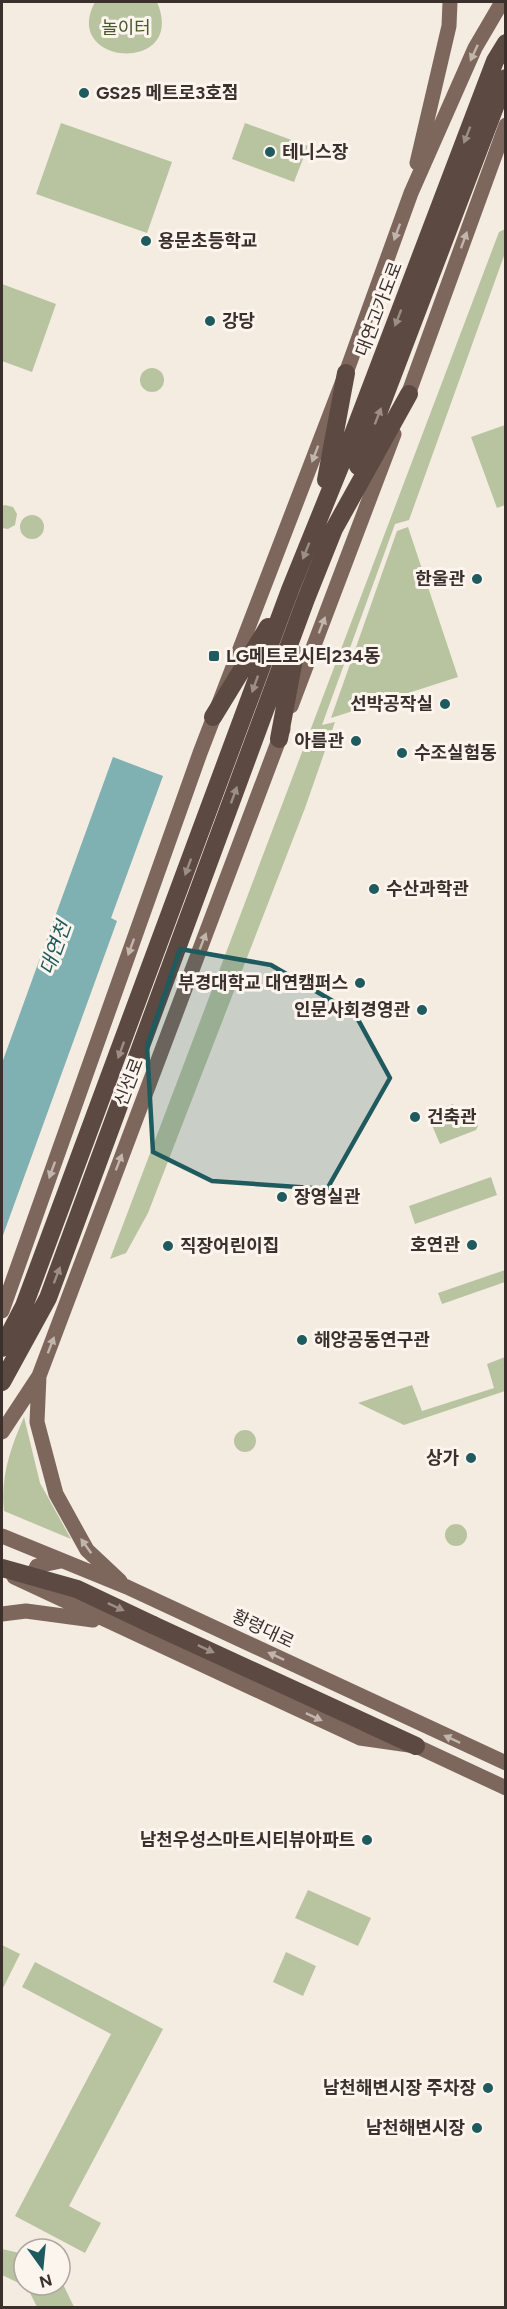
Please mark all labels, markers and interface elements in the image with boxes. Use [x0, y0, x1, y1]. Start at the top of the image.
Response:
park label: 놀이터 [101, 17, 151, 39]
one-way arrow [469, 44, 478, 61]
place label: GS25 메트로3호점 [96, 82, 238, 104]
marker: GS25 메트로3호점 [77, 86, 91, 100]
one-way arrow [462, 127, 472, 145]
place label: 테니스장 [282, 141, 349, 163]
marker: 테니스장 [263, 145, 277, 159]
one-way arrow [391, 223, 401, 241]
place label: 용문초등학교 [158, 230, 257, 252]
one-way arrow [459, 231, 469, 249]
marker: 용문초등학교 [139, 234, 153, 248]
street label: 대연고가도로 [351, 259, 407, 359]
one-way arrow [392, 309, 402, 327]
place label: 강당 [222, 310, 255, 332]
marker: 강당 [203, 314, 217, 328]
one-way arrow [374, 407, 383, 425]
one-way arrow [310, 446, 320, 464]
one-way arrow [301, 543, 311, 561]
place label: 한울관 [415, 568, 465, 590]
marker: 한울관 [470, 572, 484, 586]
one-way arrow [317, 616, 327, 634]
place label: LG메트로시티234동 [226, 645, 380, 667]
marker: LG메트로시티234동 [207, 649, 221, 663]
one-way arrow [250, 675, 260, 693]
place label: 선박공작실 [350, 693, 433, 715]
marker: 선박공작실 [438, 697, 452, 711]
place label: 아름관 [294, 730, 344, 752]
marker: 아름관 [349, 734, 363, 748]
place label: 수조실험동 [414, 742, 497, 764]
marker: 수조실험동 [395, 746, 409, 760]
one-way arrow [230, 786, 240, 804]
one-way arrow [183, 858, 193, 876]
place label: 수산과학관 [386, 878, 469, 900]
marker: 수산과학관 [367, 882, 381, 896]
water label: 대연천 [34, 916, 77, 978]
one-way arrow [198, 931, 208, 949]
one-way arrow [126, 938, 135, 956]
place label: 부경대학교 대연캠퍼스 [178, 972, 348, 994]
marker: 부경대학교 대연캠퍼스 [353, 976, 367, 990]
place label: 인문사회경영관 [294, 999, 410, 1021]
marker: 인문사회경영관 [415, 1003, 429, 1017]
one-way arrow [115, 1041, 125, 1059]
street label: 신선로 [110, 1055, 148, 1109]
place label: 건축관 [427, 1106, 477, 1128]
marker: 건축관 [408, 1110, 422, 1124]
one-way arrow [115, 1153, 125, 1171]
one-way arrow [46, 1161, 56, 1179]
place label: 장영실관 [294, 1186, 361, 1208]
marker: 장영실관 [275, 1190, 289, 1204]
place label: 호연관 [410, 1234, 460, 1256]
place label: 직장어린이집 [180, 1235, 279, 1257]
marker: 호연관 [465, 1238, 479, 1252]
marker: 직장어린이집 [161, 1239, 175, 1253]
one-way arrow [53, 1265, 63, 1283]
place label: 해양공동연구관 [314, 1329, 430, 1351]
marker: 해양공동연구관 [295, 1333, 309, 1347]
one-way arrow [46, 1336, 56, 1354]
place label: 상가 [426, 1447, 459, 1469]
marker: 상가 [464, 1451, 478, 1465]
one-way arrow [80, 1538, 92, 1554]
one-way arrow [108, 1603, 125, 1612]
street label: 황령대로 [228, 1605, 298, 1653]
one-way arrow [198, 1645, 215, 1654]
one-way arrow [267, 1652, 284, 1661]
one-way arrow [305, 1712, 322, 1721]
one-way arrow [444, 1734, 461, 1743]
place label: 남천우성스마트시티뷰아파트 [140, 1829, 355, 1851]
marker: 남천우성스마트시티뷰아파트 [360, 1833, 374, 1847]
place label: 남천해변시장 주차장 [323, 2077, 476, 2099]
marker: 남천해변시장 주차장 [481, 2081, 495, 2095]
place label: 남천해변시장 [366, 2117, 465, 2139]
marker: 남천해변시장 [470, 2121, 484, 2135]
north arrow [12, 2237, 72, 2297]
text: N [37, 2270, 54, 2292]

